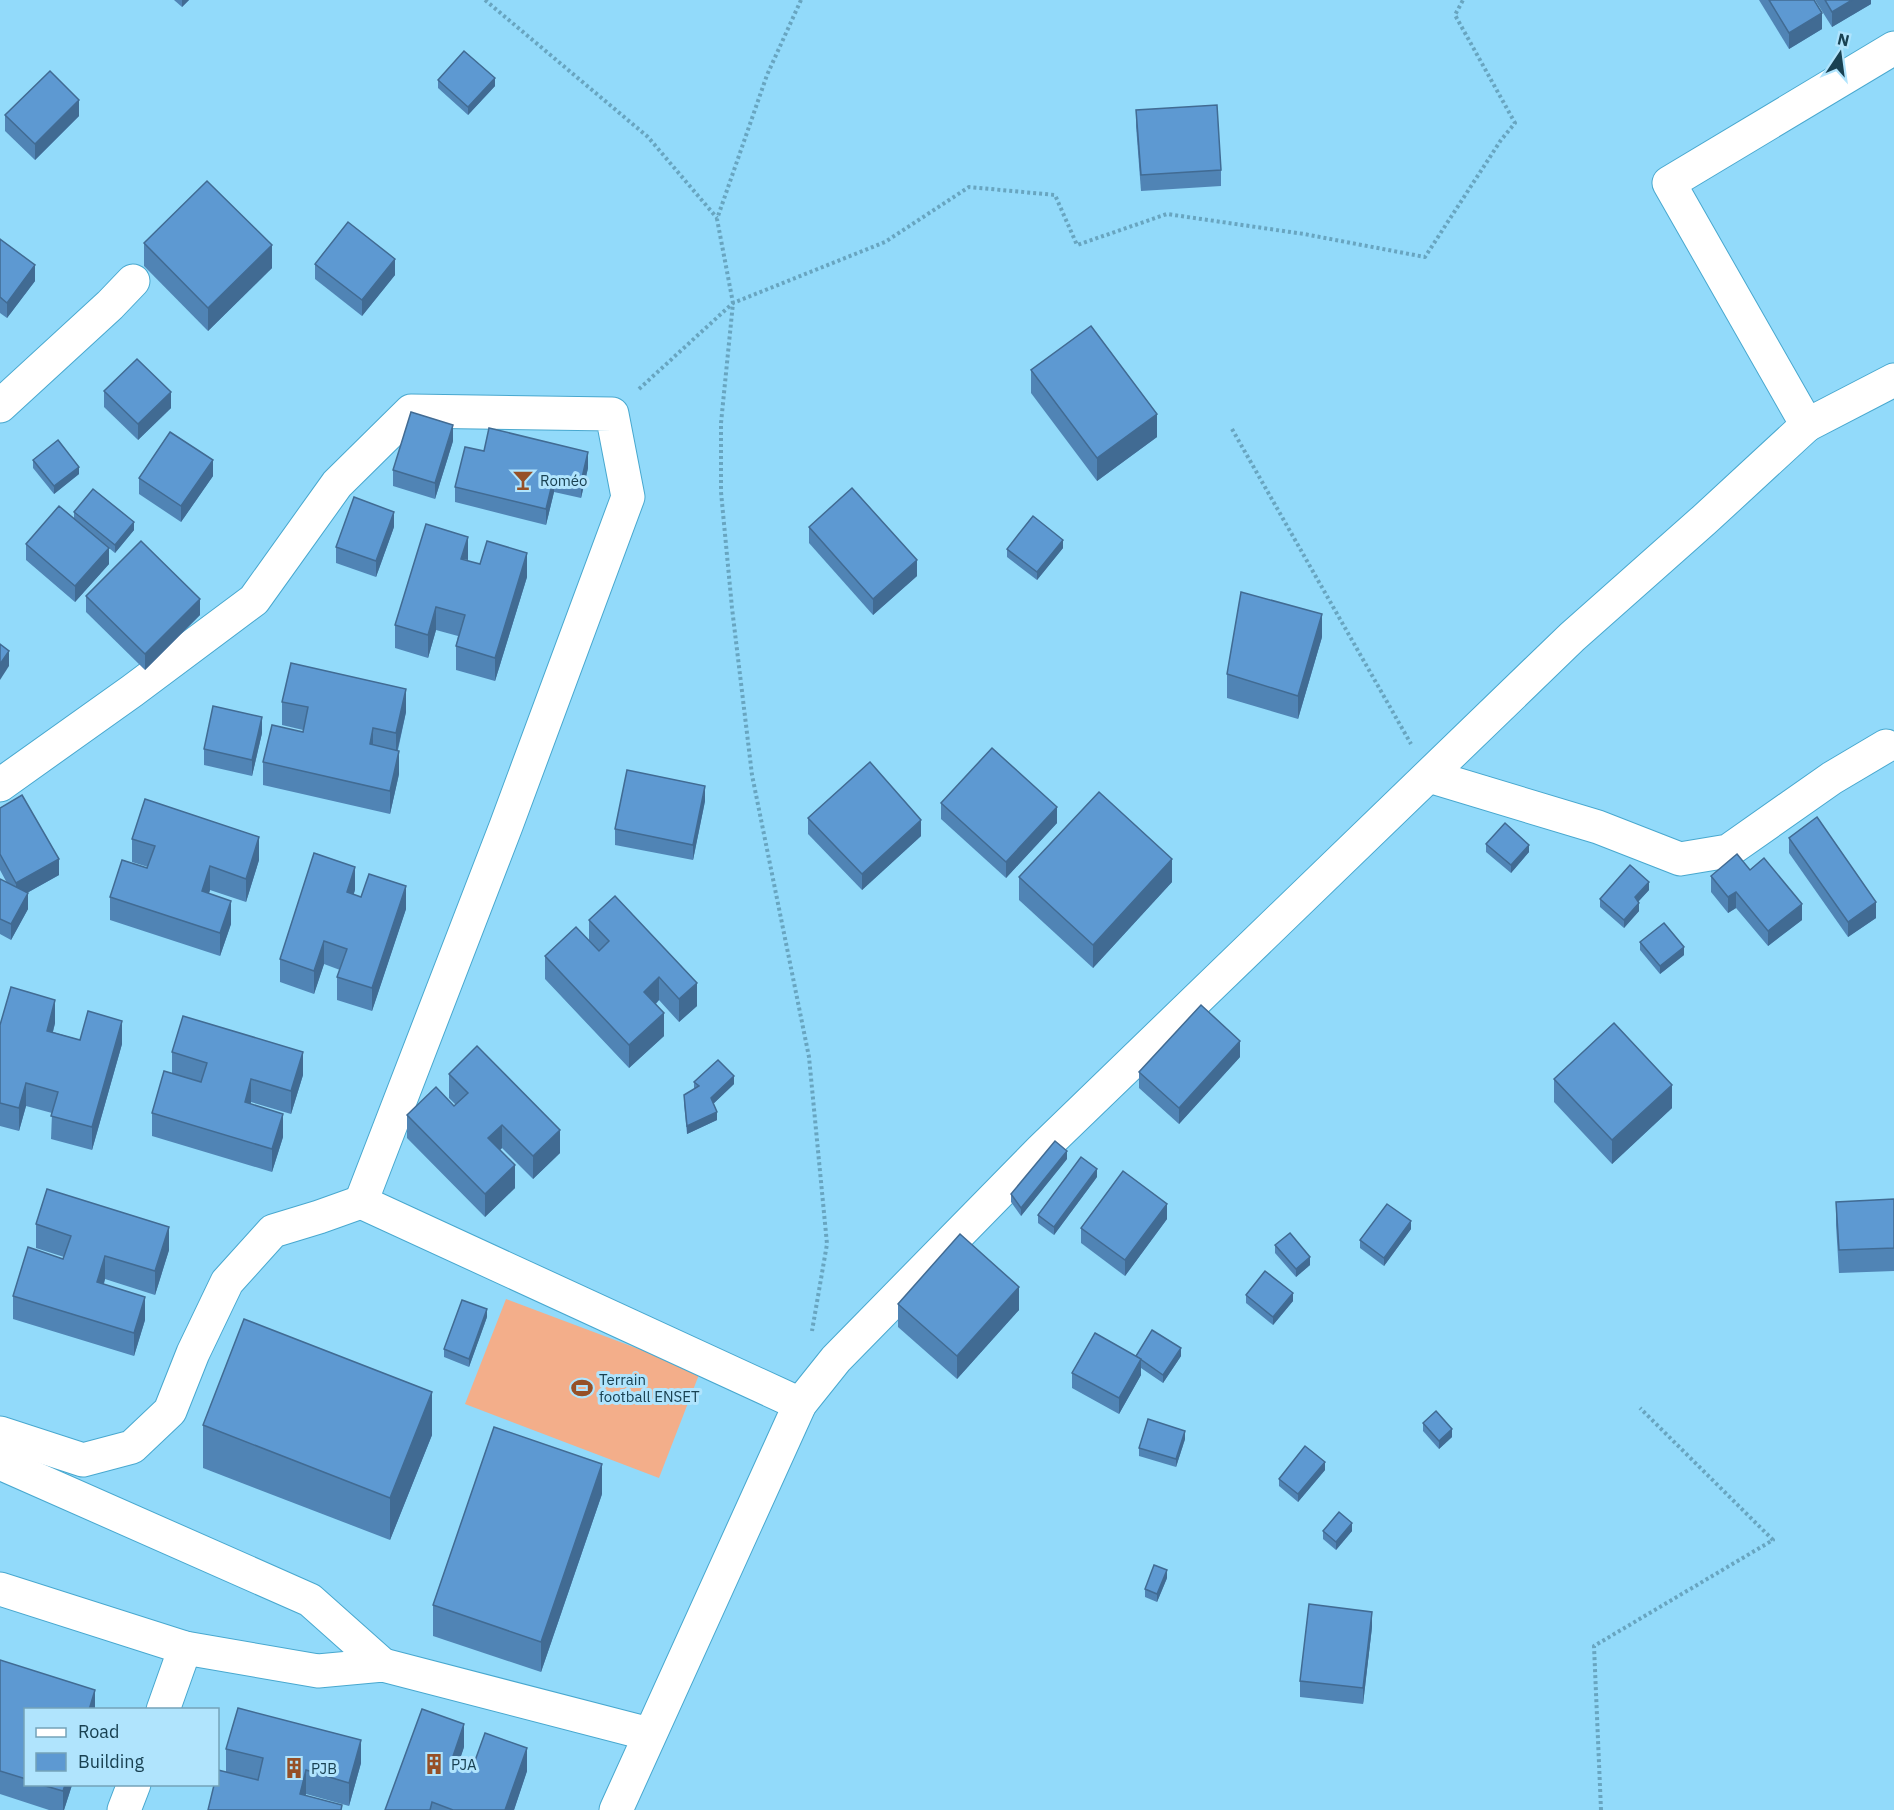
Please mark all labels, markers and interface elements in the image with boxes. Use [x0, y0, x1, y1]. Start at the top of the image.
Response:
north arrow [1810, 24, 1870, 84]
text: N [1835, 28, 1851, 50]
bar icon: Roméo [511, 468, 535, 492]
place label: Roméo [540, 471, 588, 490]
place label: Terrain football ENSET [599, 1370, 700, 1406]
sports icon: Terrain football ENSET [570, 1376, 594, 1400]
legend [24, 1708, 219, 1786]
text: Road [78, 1720, 119, 1743]
text: Building [78, 1750, 145, 1773]
building icon: PJA [422, 1752, 446, 1776]
place label: PJA [451, 1755, 477, 1774]
building icon: PJB [282, 1756, 306, 1780]
place label: PJB [311, 1759, 337, 1778]

